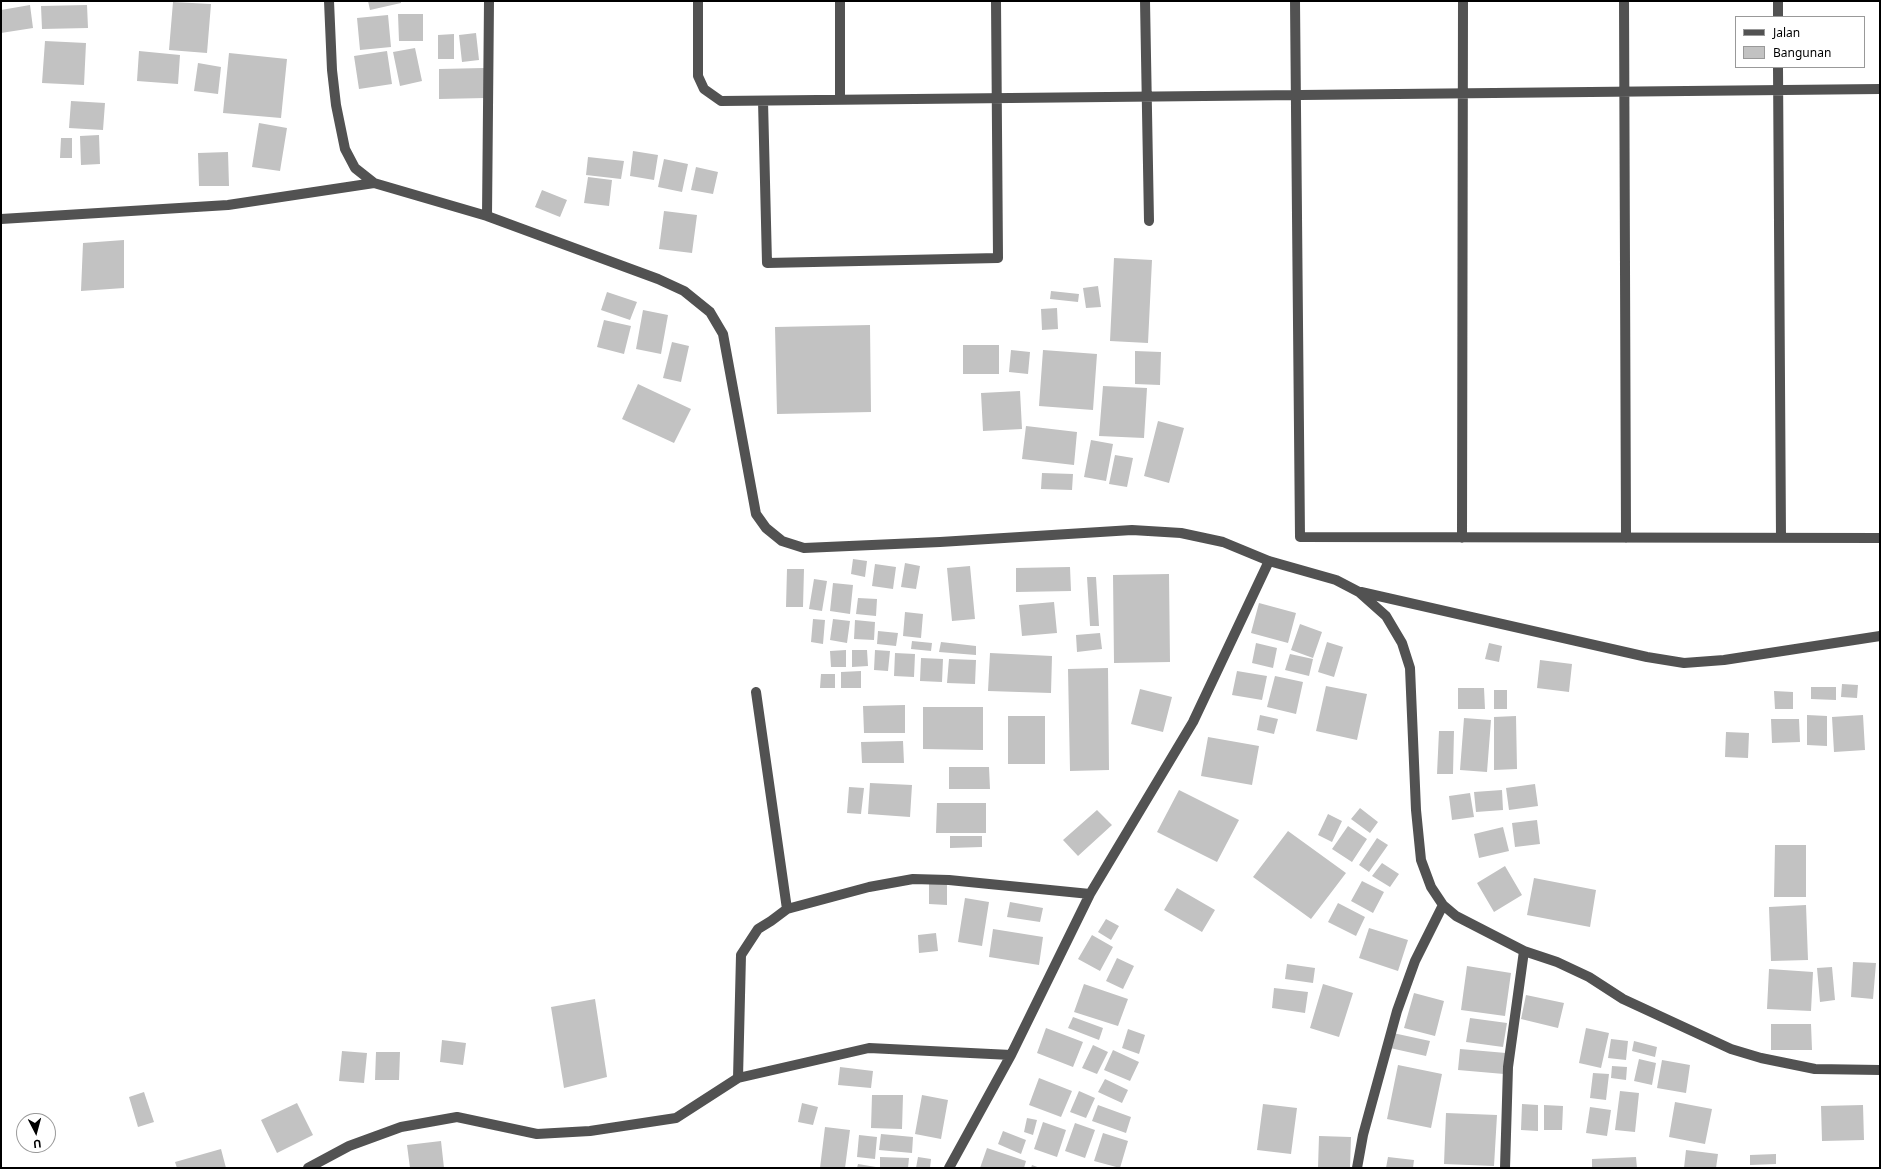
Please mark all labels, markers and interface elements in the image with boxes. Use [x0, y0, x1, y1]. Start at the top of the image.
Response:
legend [1735, 16, 1865, 68]
text: Jalan [1773, 24, 1800, 41]
text: Bangunan [1773, 44, 1831, 61]
north arrow [16, 1113, 56, 1153]
text: U [32, 1137, 42, 1152]

